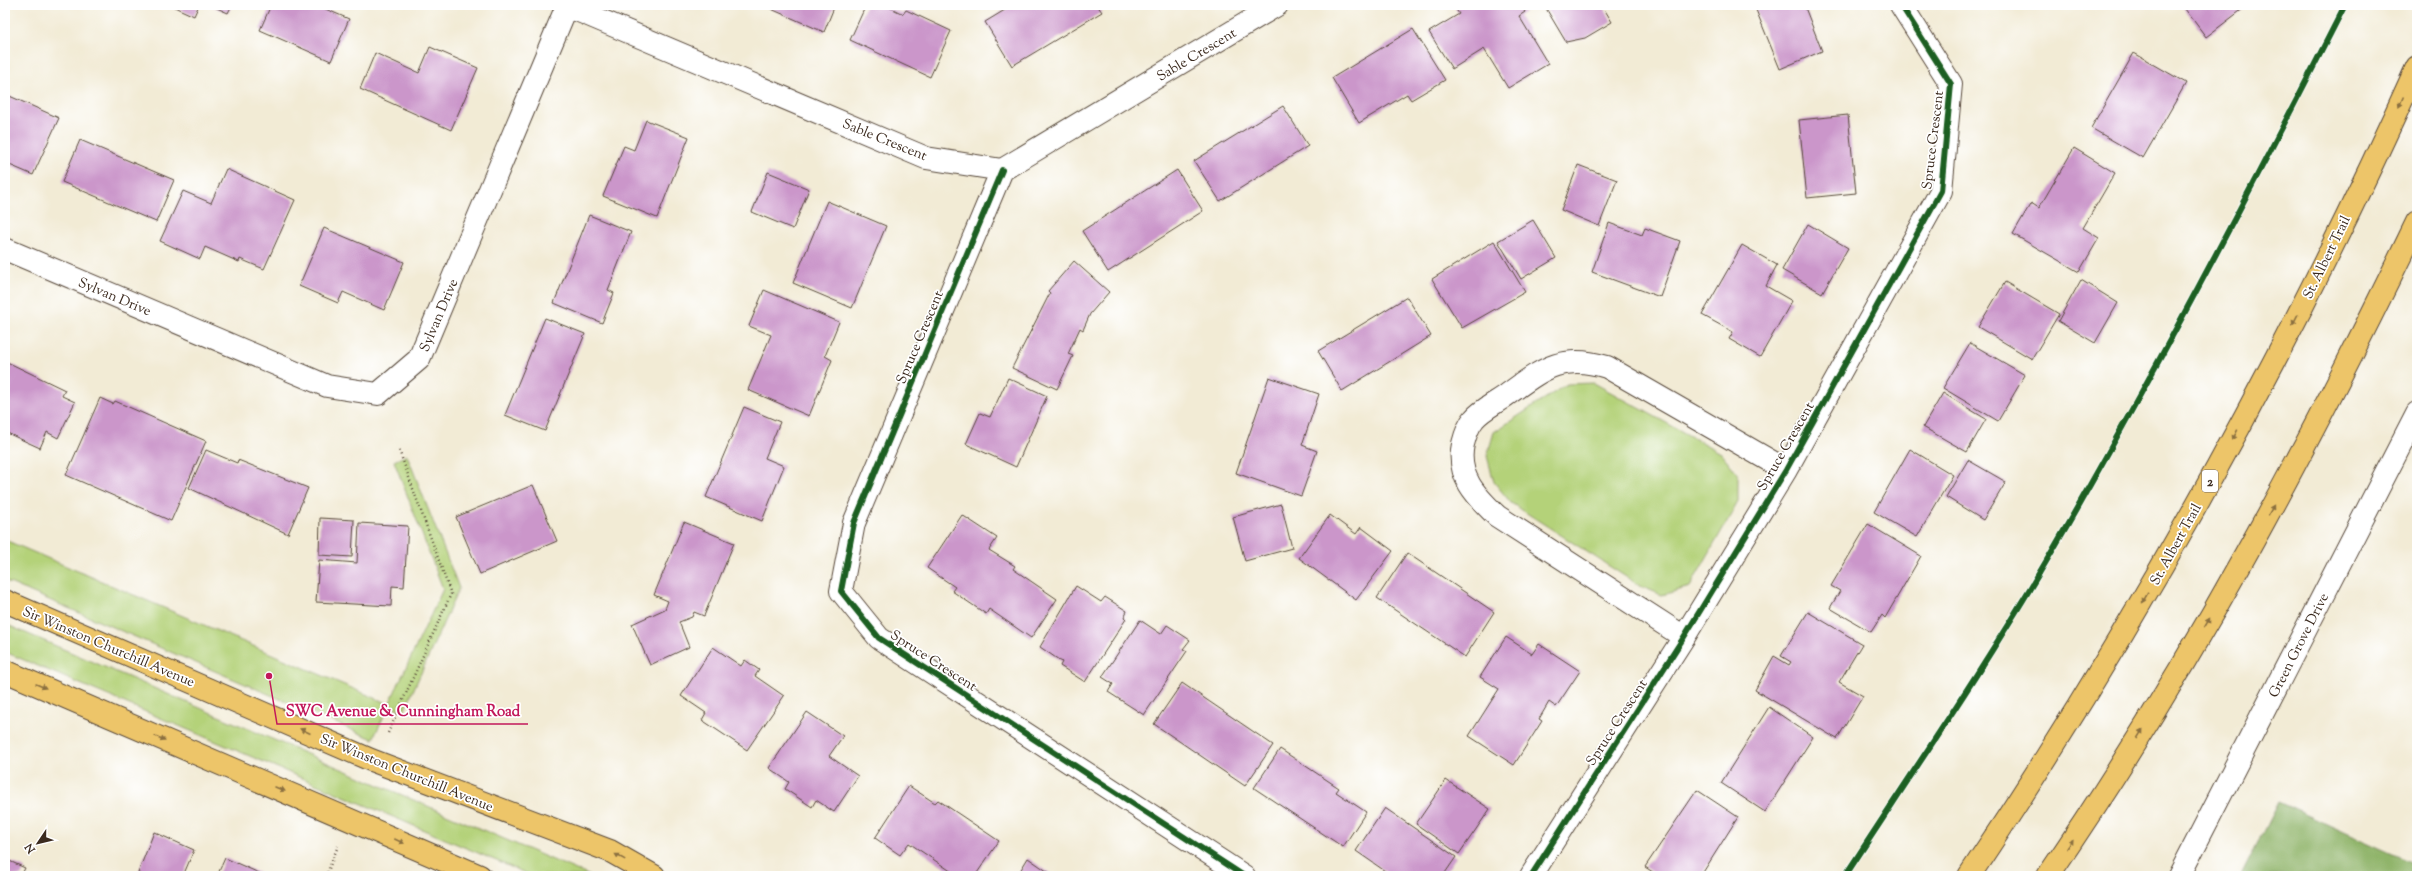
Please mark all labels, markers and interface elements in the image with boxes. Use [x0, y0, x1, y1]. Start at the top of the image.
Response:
street label: Sable Crescent [1153, 24, 1241, 87]
street label: Spruce Crescent [1918, 89, 1950, 191]
one-way arrow [2398, 97, 2404, 108]
street label: Sable Crescent [839, 115, 930, 167]
street label: St. Albert Trail [2299, 213, 2357, 303]
street label: Sylvan Drive [75, 273, 154, 322]
street label: Sylvan Drive [415, 276, 464, 355]
street label: Spruce Crescent [892, 288, 950, 387]
one-way arrow [2291, 314, 2298, 325]
street label: Spruce Crescent [1753, 399, 1820, 495]
one-way arrow [2231, 429, 2238, 441]
road number: 2 [2202, 470, 2218, 492]
street label: St. Albert Trail [2146, 501, 2207, 589]
one-way arrow [2268, 504, 2274, 516]
street label: Green Grove Drive [2265, 590, 2335, 702]
one-way arrow [2141, 592, 2148, 604]
street label: Sir Winston Churchill Avenue [19, 602, 197, 693]
one-way arrow [2203, 617, 2210, 629]
street label: Spruce Crescent [886, 626, 980, 697]
street label: Spruce Crescent [1582, 676, 1653, 770]
one-way arrow [35, 684, 47, 690]
callout: SWC Avenue & Cunningham Road [277, 697, 528, 724]
text: SWC Avenue & Cunningham Road [286, 702, 521, 723]
one-way arrow [299, 728, 310, 734]
one-way arrow [2136, 728, 2143, 740]
street label: Sir Winston Churchill Avenue [317, 730, 496, 818]
one-way arrow [155, 735, 167, 741]
one-way arrow [274, 786, 285, 792]
north arrow [18, 823, 58, 863]
one-way arrow [393, 837, 405, 844]
one-way arrow [2066, 839, 2074, 849]
text: N [21, 840, 40, 857]
one-way arrow [614, 854, 626, 860]

